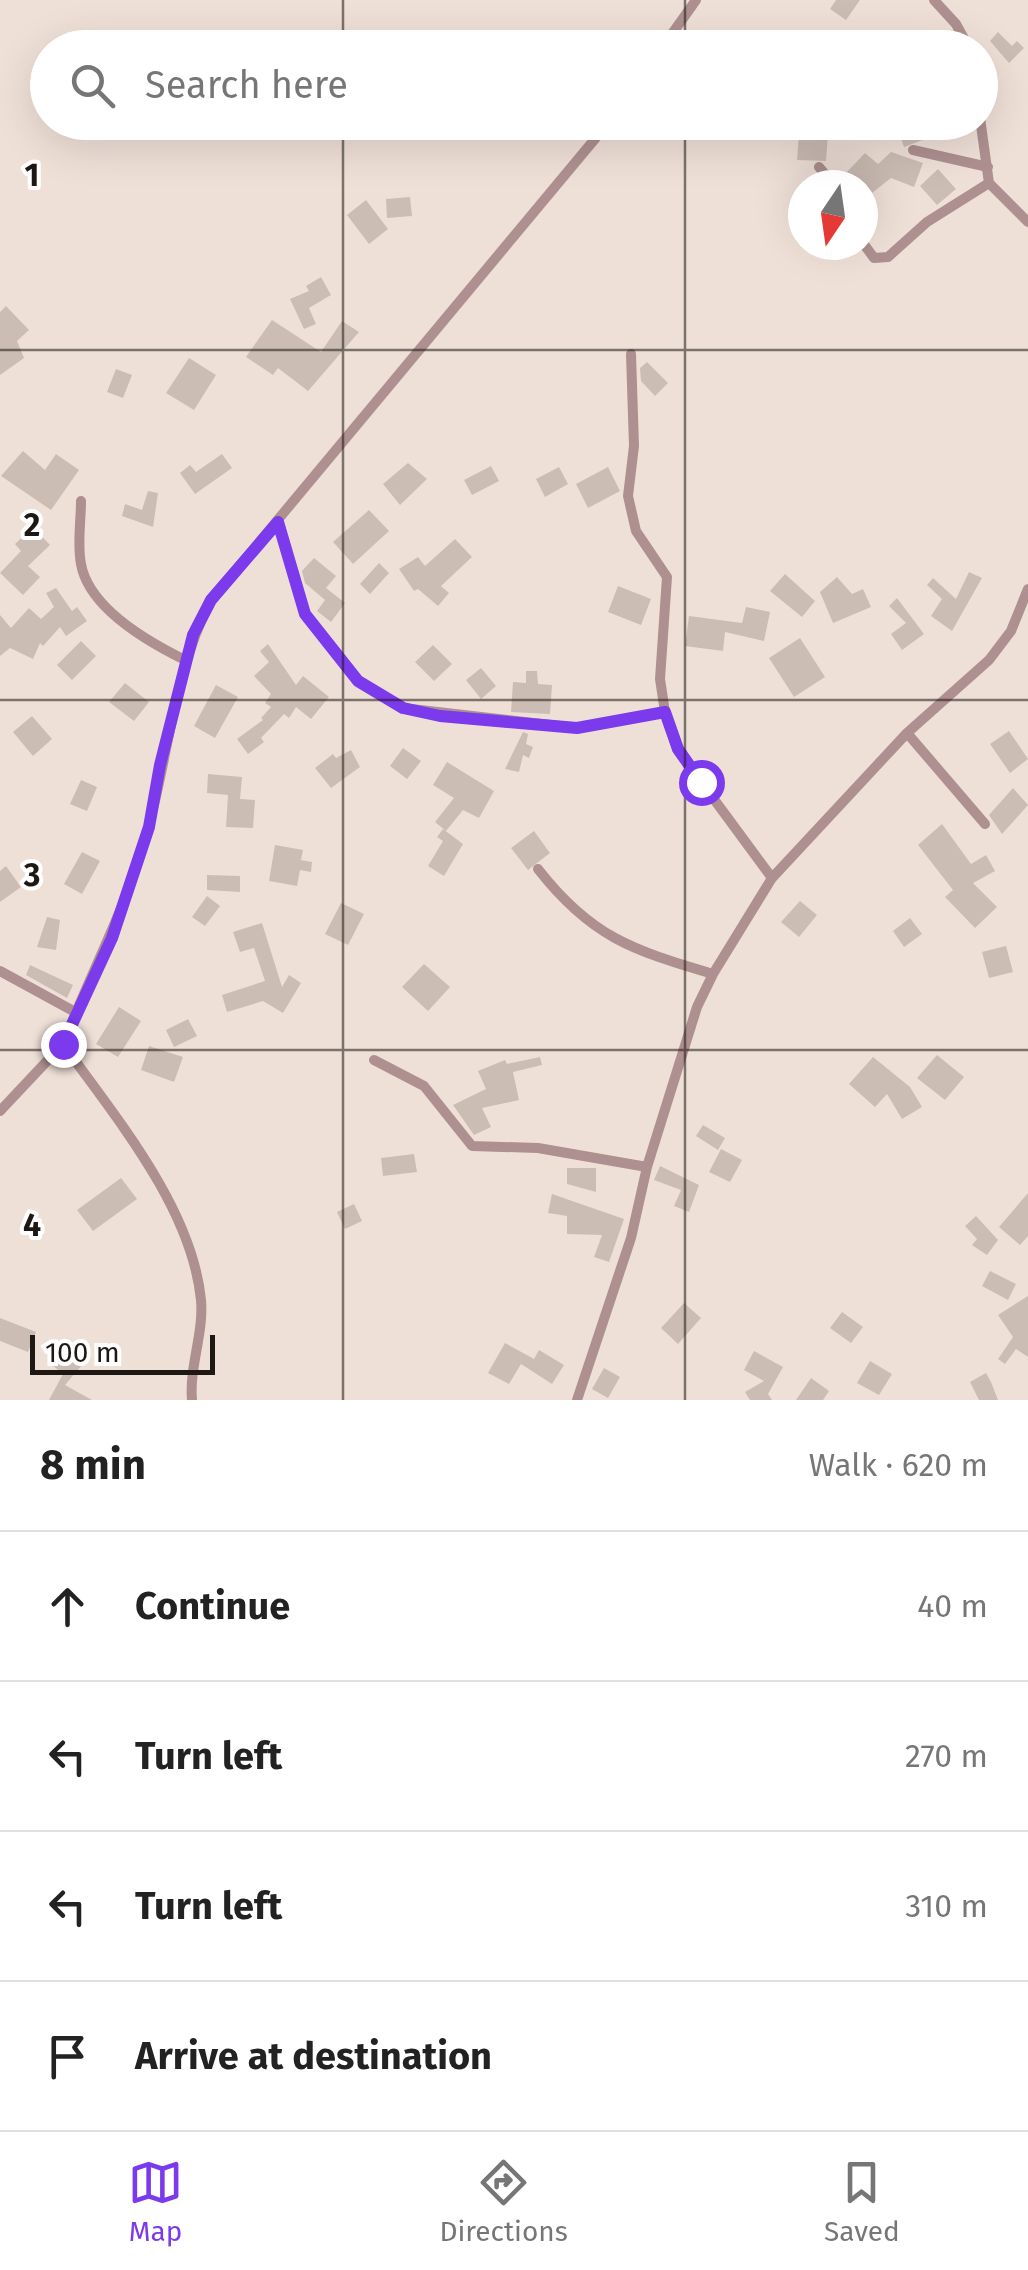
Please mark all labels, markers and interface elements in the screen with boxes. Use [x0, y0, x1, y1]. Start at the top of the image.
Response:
search box [30, 30, 998, 140]
icon: search [65, 58, 120, 113]
text: Search here [145, 62, 348, 108]
text: 1 [25, 156, 39, 194]
north arrow [788, 170, 878, 260]
text: 2 [24, 506, 40, 544]
route start [679, 760, 725, 806]
text: 3 [23, 856, 40, 894]
route end [41, 1022, 87, 1068]
text: 4 [23, 1206, 41, 1244]
scale bar [30, 1330, 215, 1374]
text: 100 m [45, 1336, 120, 1369]
text: 8 min [40, 1440, 146, 1490]
text: Walk · 620 m [809, 1446, 988, 1484]
icon: ahead [40, 1579, 95, 1634]
text: Continue [135, 1583, 290, 1629]
text: 40 m [917, 1587, 988, 1625]
icon: left [40, 1729, 95, 1784]
text: Turn left [135, 1733, 282, 1779]
text: 270 m [905, 1737, 988, 1775]
icon: left [40, 1879, 95, 1934]
text: Turn left [135, 1883, 282, 1929]
text: 310 m [905, 1887, 988, 1925]
icon: arrive [40, 2029, 95, 2084]
text: Arrive at destination [135, 2033, 492, 2079]
tab: Map [128, 2155, 183, 2248]
tab: Directions [439, 2155, 568, 2248]
tab: Saved [824, 2155, 900, 2248]

